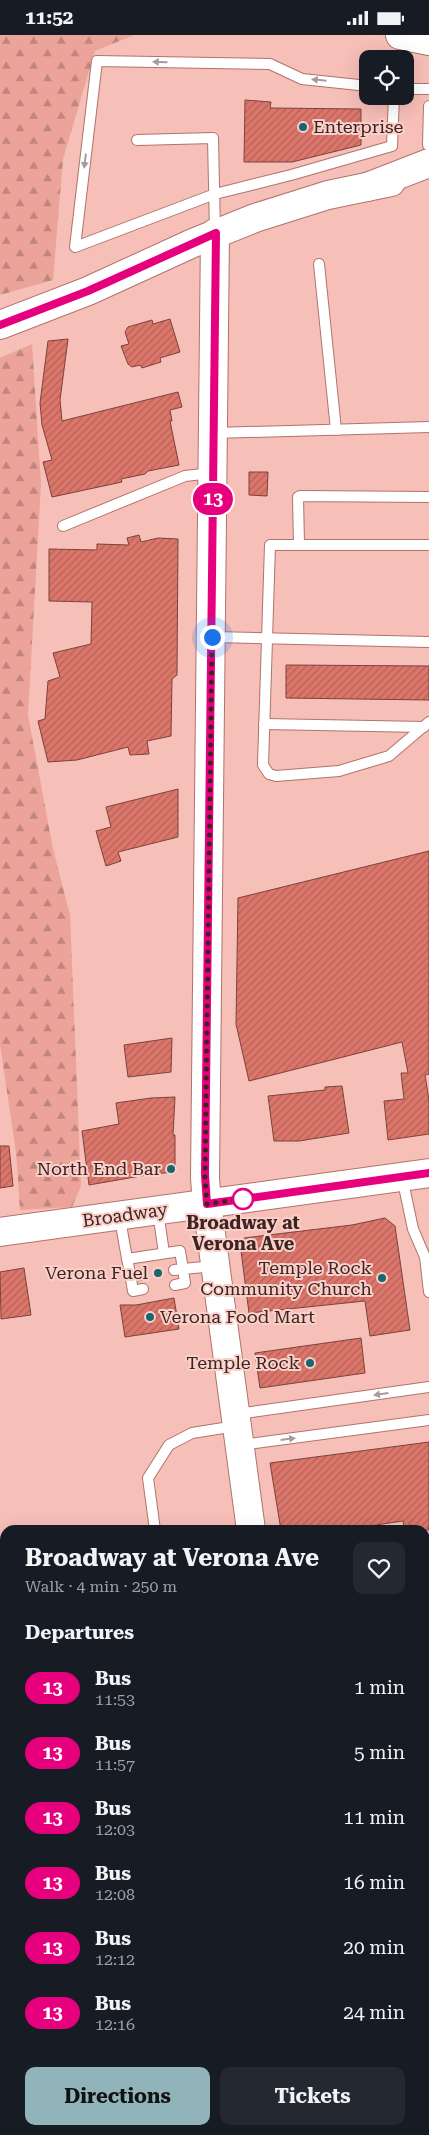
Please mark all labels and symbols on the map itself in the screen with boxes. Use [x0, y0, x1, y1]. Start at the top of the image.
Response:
one-way arrow [151, 58, 167, 66]
one-way arrow [311, 76, 327, 84]
place label: Enterprise [313, 116, 403, 137]
marker: Enterprise [297, 121, 309, 133]
one-way arrow [81, 153, 89, 169]
line badge: 13 [190, 483, 236, 515]
your location [200, 625, 225, 650]
place label: North End Bar [37, 1158, 161, 1179]
marker: North End Bar [165, 1163, 177, 1175]
marker: Broadway at Verona Ave [232, 1188, 254, 1210]
street label: Broadway [81, 1198, 169, 1231]
place label: Broadway at Verona Ave [186, 1212, 300, 1254]
place label: Temple Rock Community Church [200, 1257, 372, 1299]
place label: Verona Fuel [45, 1262, 148, 1283]
marker: Verona Fuel [152, 1267, 164, 1279]
marker: Temple Rock Community Church [376, 1272, 388, 1284]
place label: Verona Food Mart [160, 1306, 315, 1327]
marker: Verona Food Mart [144, 1311, 156, 1323]
place label: Temple Rock [186, 1352, 300, 1373]
marker: Temple Rock [304, 1357, 316, 1369]
one-way arrow [372, 1390, 388, 1398]
one-way arrow [281, 1435, 297, 1443]

